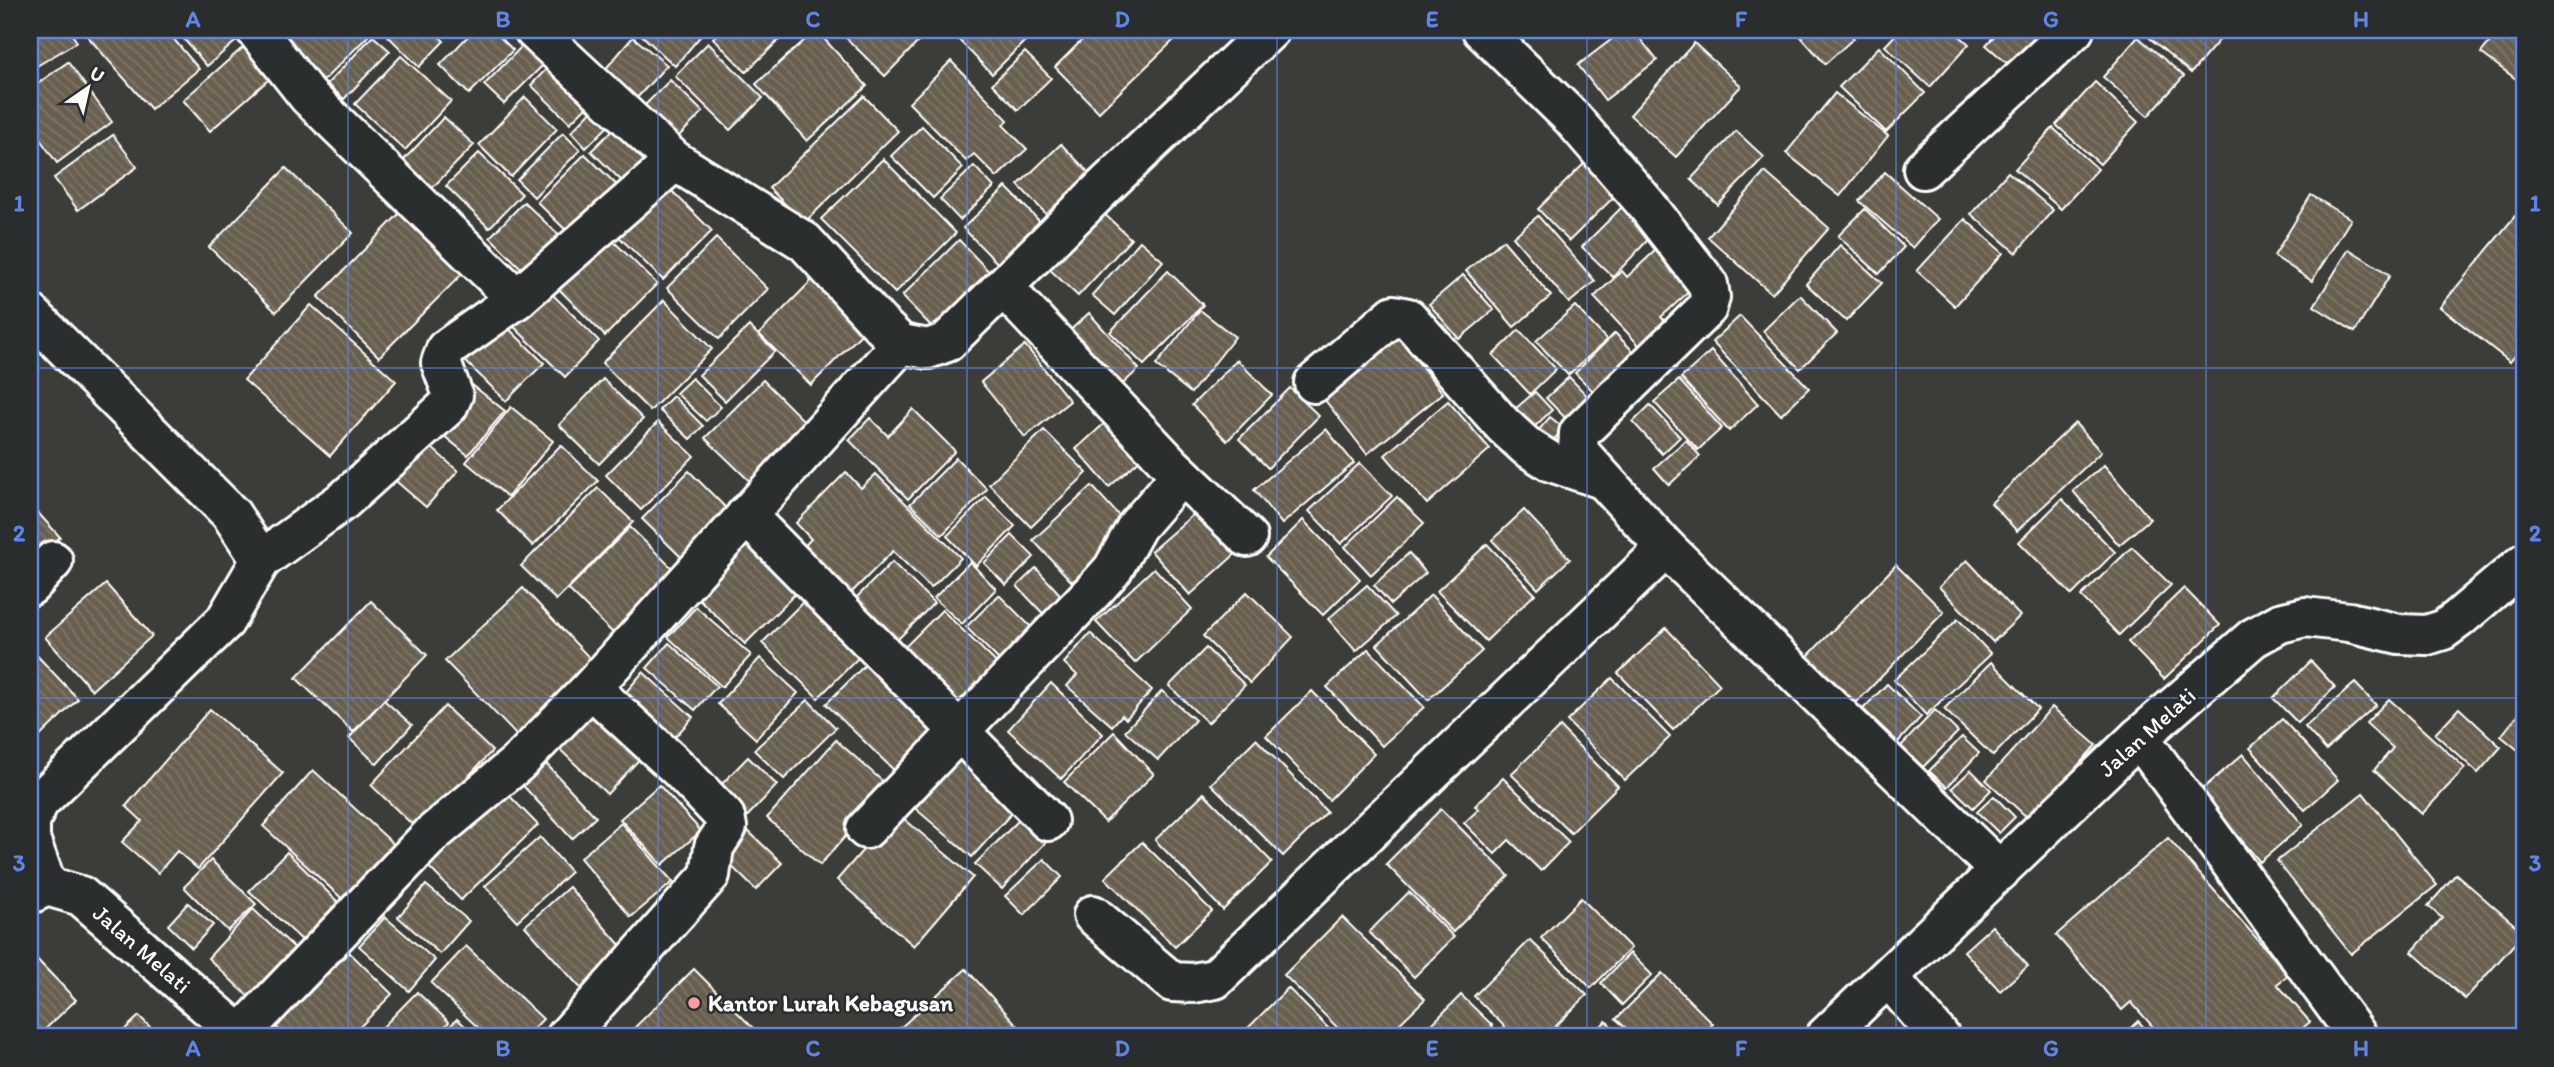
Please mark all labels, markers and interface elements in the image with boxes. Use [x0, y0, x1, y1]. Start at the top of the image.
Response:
text: A [185, 5, 201, 33]
text: B [496, 5, 511, 33]
text: C [806, 5, 821, 33]
text: D [1114, 5, 1130, 33]
text: E [1426, 5, 1439, 33]
text: F [1735, 5, 1748, 33]
text: G [2043, 5, 2059, 33]
text: H [2353, 5, 2369, 33]
north arrow [52, 52, 122, 122]
text: U [86, 61, 109, 87]
text: 1 [14, 189, 25, 217]
text: 1 [2530, 189, 2541, 217]
text: 2 [13, 519, 26, 547]
text: 2 [2529, 519, 2542, 547]
street label: Jalan Melati [2093, 681, 2201, 783]
text: 3 [13, 849, 26, 877]
text: 3 [2529, 849, 2542, 877]
street label: Jalan Melati [87, 899, 197, 999]
place label: Kantor Lurah Kebagusan [708, 989, 954, 1017]
marker: Kantor Lurah Kebagusan [686, 995, 702, 1011]
text: A [185, 1034, 201, 1062]
text: B [496, 1034, 511, 1062]
text: C [806, 1034, 821, 1062]
text: D [1114, 1034, 1130, 1062]
text: E [1426, 1034, 1439, 1062]
text: F [1735, 1034, 1748, 1062]
text: G [2043, 1034, 2059, 1062]
text: H [2353, 1034, 2369, 1062]

